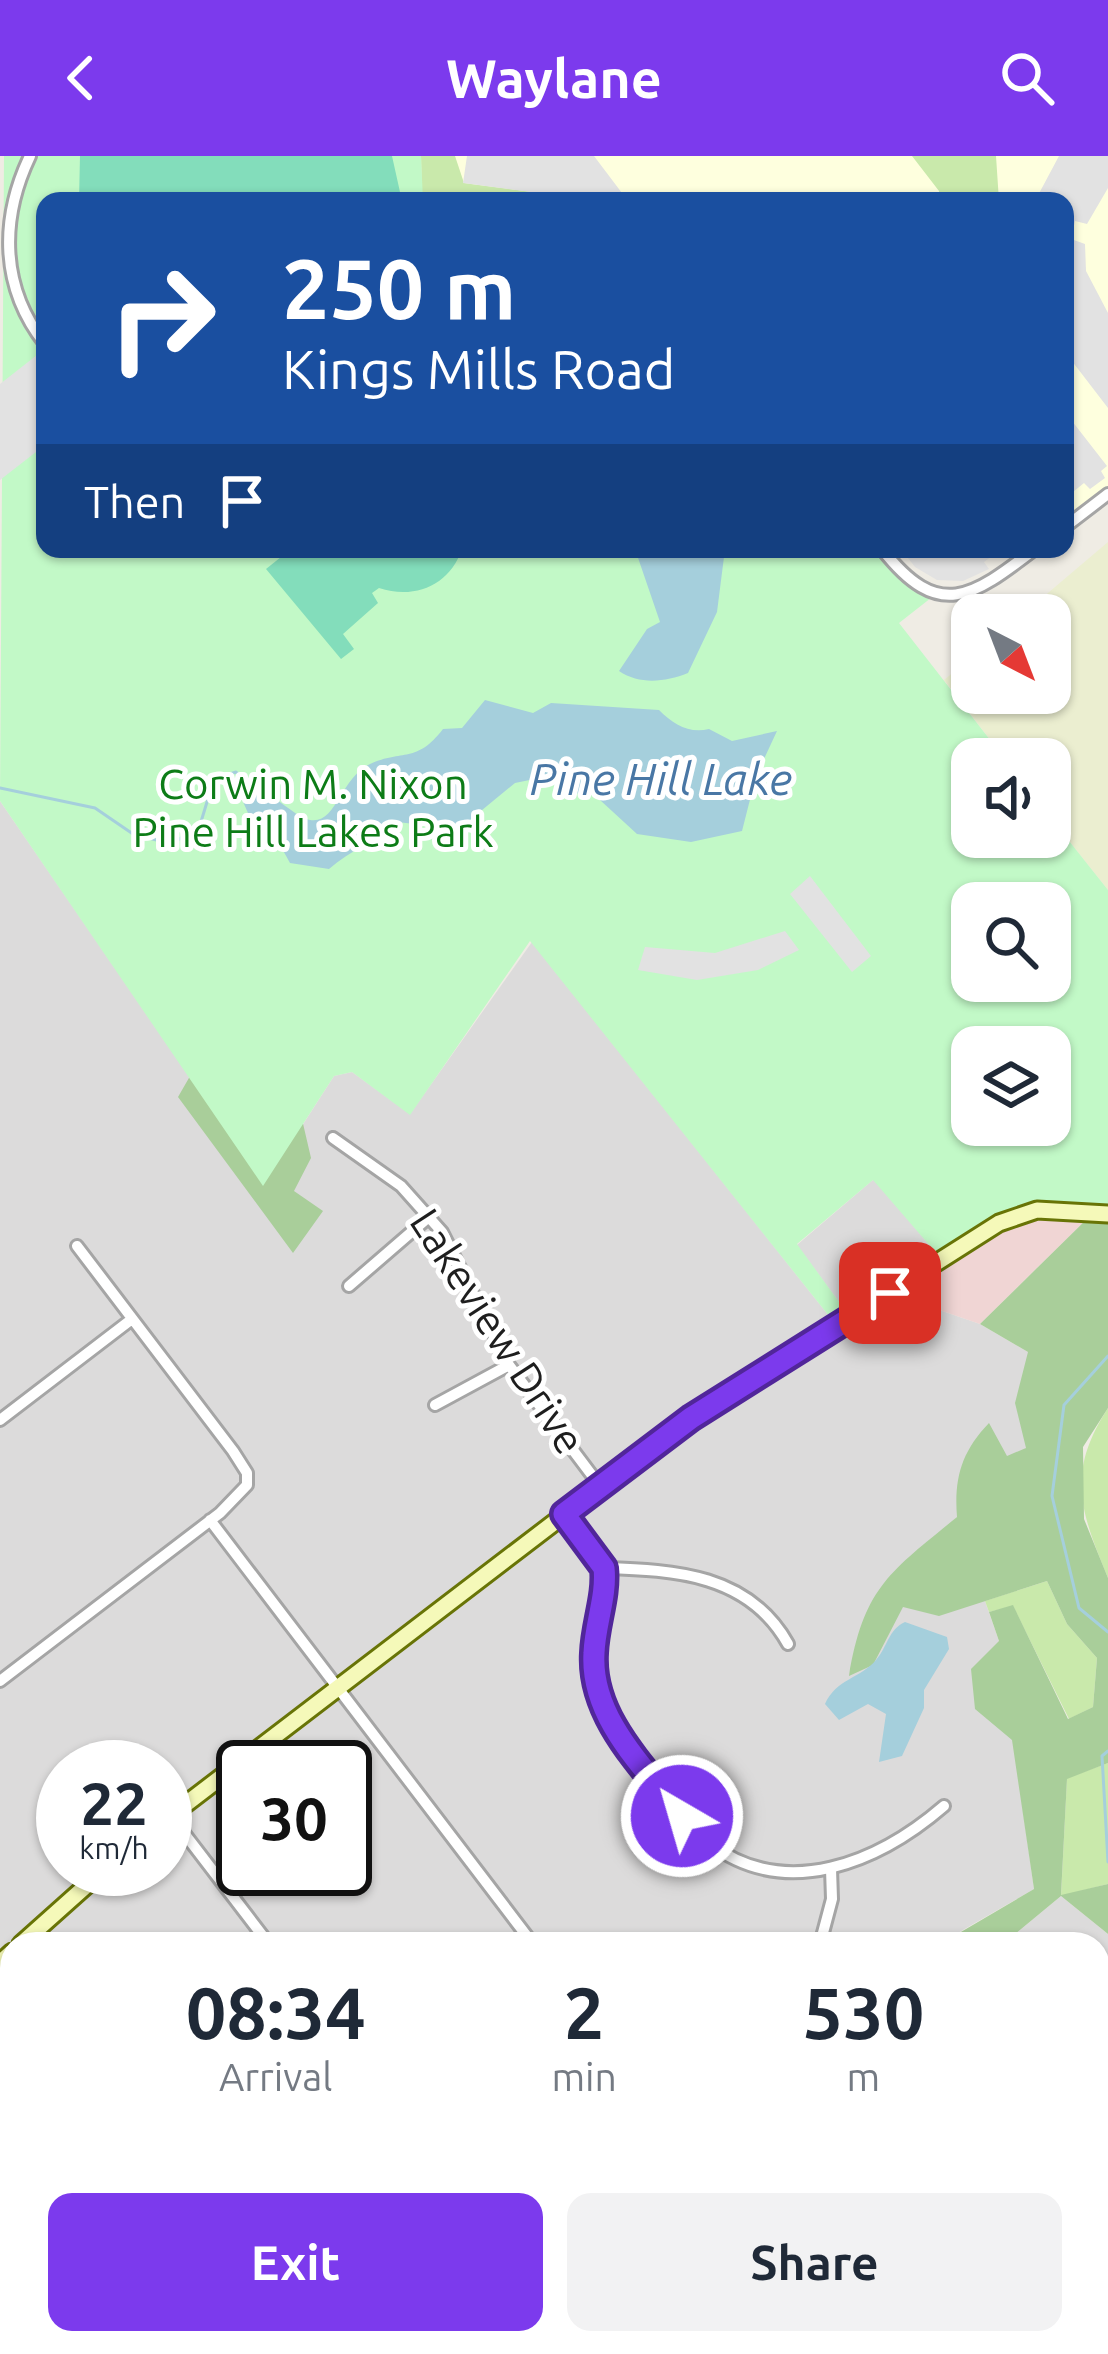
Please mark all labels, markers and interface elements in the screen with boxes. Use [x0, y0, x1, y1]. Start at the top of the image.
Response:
icon: back [48, 45, 114, 111]
icon: search [994, 45, 1060, 111]
text: Waylane [446, 48, 662, 108]
icon: right [84, 240, 240, 396]
text: 250 m [282, 241, 516, 335]
text: Kings Mills Road [282, 339, 675, 399]
icon: arrive [209, 468, 275, 534]
text: Then [84, 476, 185, 527]
north arrow [951, 594, 1071, 714]
map controls [951, 594, 1071, 1146]
button: sound [951, 738, 1071, 858]
water label: Pine Hill Lake [530, 753, 792, 804]
park label: Corwin M. Nixon Pine Hill Lakes Park [132, 760, 494, 855]
button: search [951, 882, 1071, 1002]
button: layers [951, 1026, 1071, 1146]
street label: Lakeview Drive [401, 1200, 595, 1462]
pin [839, 1242, 941, 1344]
icon: arrive [857, 1260, 923, 1326]
speed limit sign: 30 [216, 1740, 372, 1896]
position arrow [619, 1753, 745, 1879]
text: 22 [80, 1769, 148, 1836]
text: km/h [79, 1831, 149, 1865]
text: 08:34 [186, 1972, 366, 2053]
text: 2 [564, 1972, 604, 2053]
text: 530 [802, 1972, 924, 2053]
text: Arrival [219, 2055, 333, 2098]
text: min [551, 2055, 617, 2098]
text: m [847, 2055, 880, 2098]
button: Exit [48, 2193, 543, 2331]
button: Share [567, 2193, 1062, 2331]

